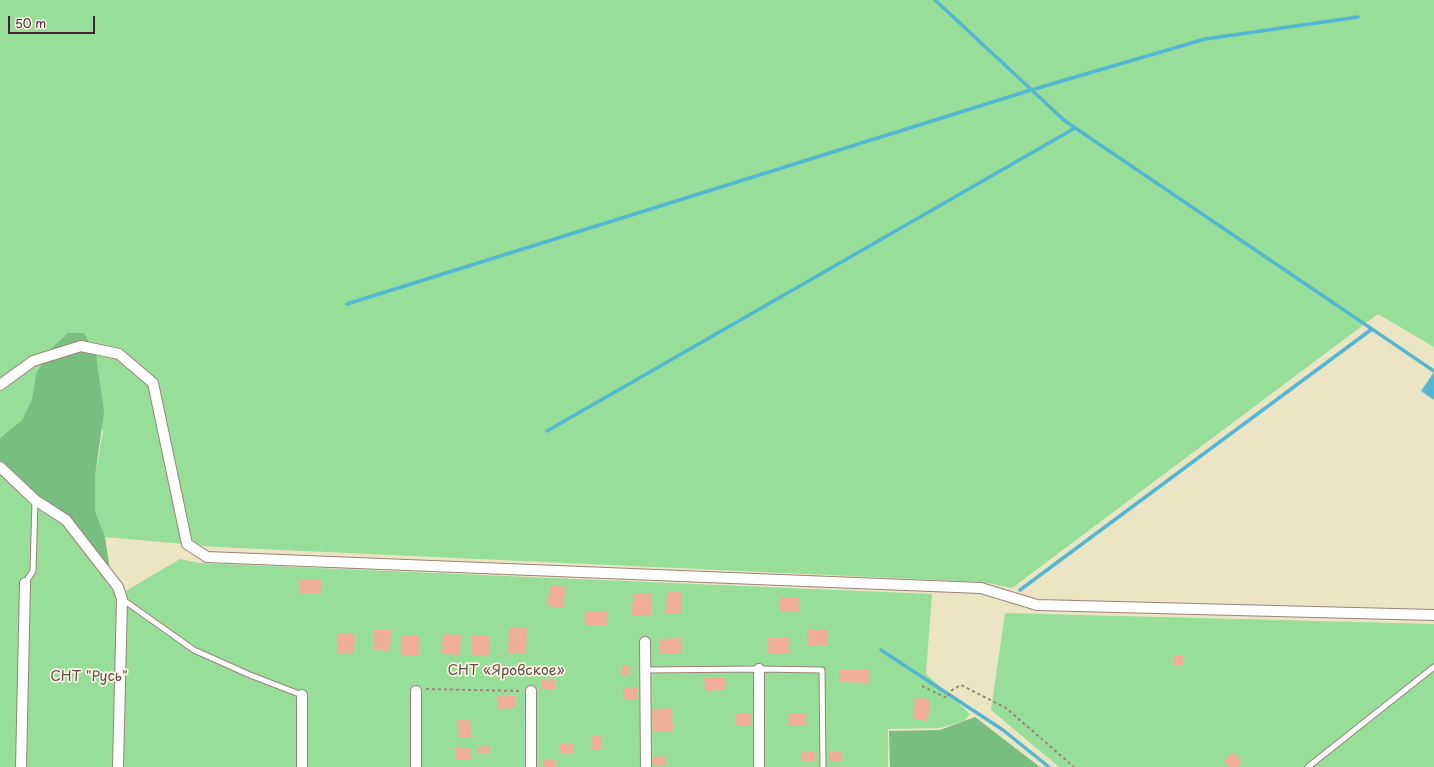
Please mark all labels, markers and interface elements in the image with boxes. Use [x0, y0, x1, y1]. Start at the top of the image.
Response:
scale bar [10, 8, 97, 34]
text: 50 m [15, 14, 46, 32]
park label: СНТ «Яровское» [448, 663, 564, 679]
park label: СНТ "Русь" [50, 669, 128, 685]

